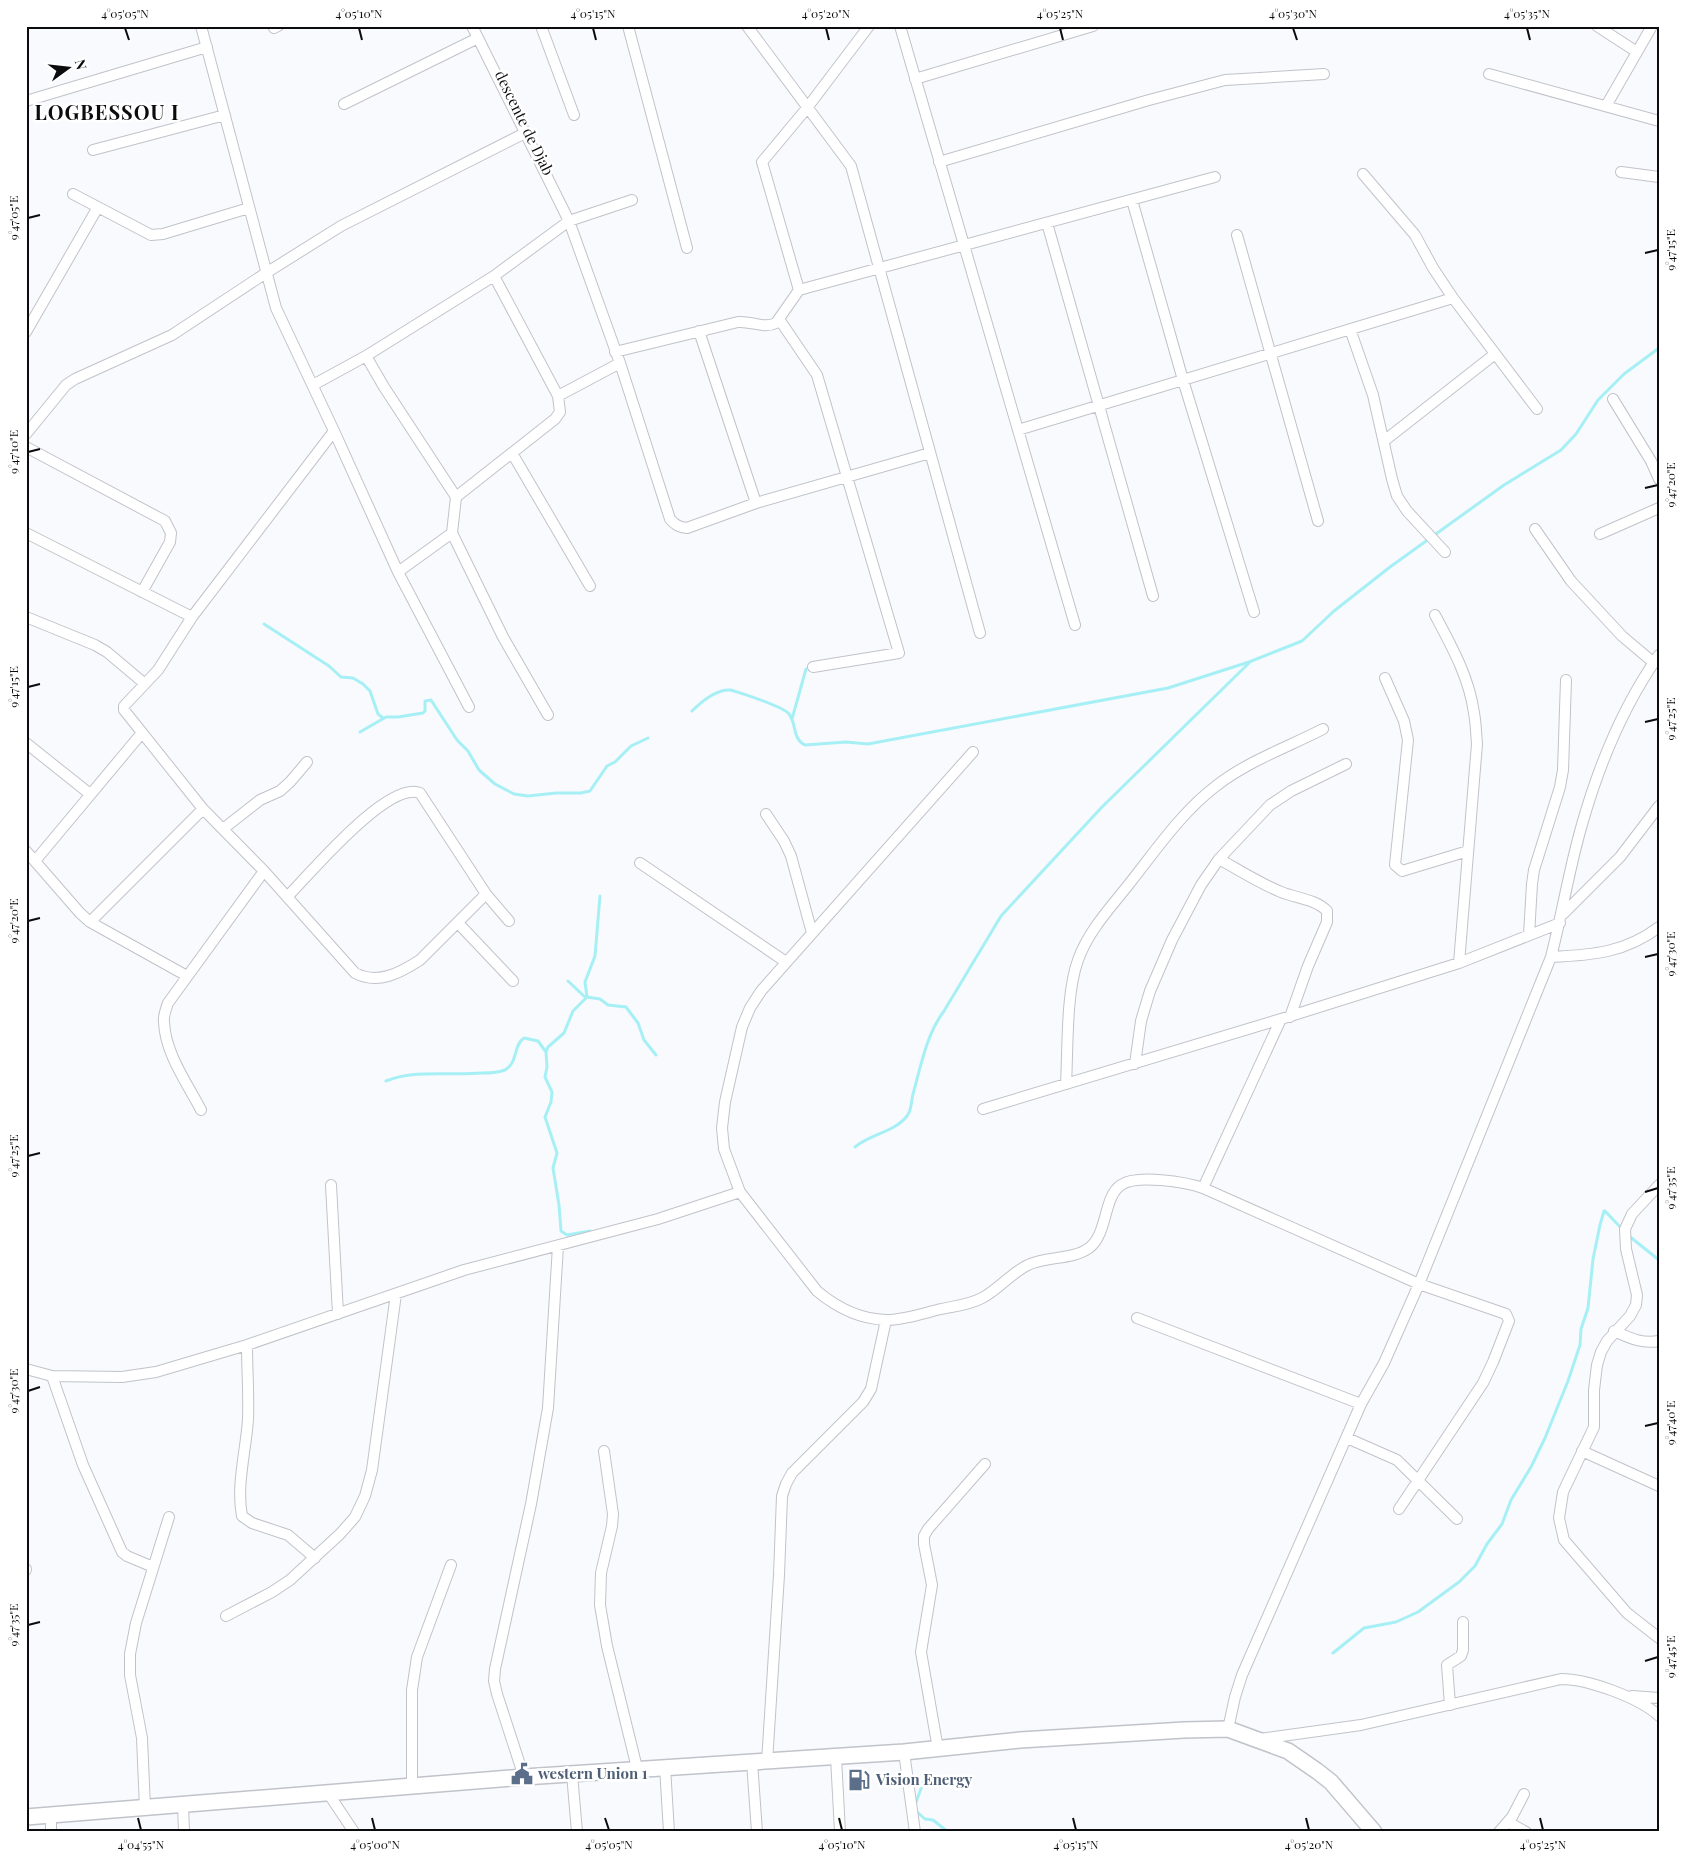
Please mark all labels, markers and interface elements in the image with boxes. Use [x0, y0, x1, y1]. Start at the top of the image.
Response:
text: 4°05'05"N [101, 5, 149, 21]
text: 4°05'10"N [335, 5, 383, 21]
text: 4°05'15"N [571, 5, 616, 21]
text: 4°05'20"N [802, 5, 851, 21]
text: 4°05'25"N [1037, 5, 1084, 21]
text: 4°05'30"N [1269, 5, 1318, 21]
text: 4°05'35"N [1504, 5, 1551, 21]
north arrow [42, 42, 92, 92]
text: N [71, 57, 92, 72]
street label: descente de Djab [491, 67, 559, 178]
district label: LOGBESSOU I [35, 98, 179, 125]
text: 9°47'05"E [5, 196, 21, 240]
text: 9°47'15"E [1662, 229, 1678, 271]
text: 9°47'10"E [5, 430, 21, 474]
text: 9°47'20"E [1662, 462, 1678, 508]
text: 9°47'15"E [5, 666, 21, 708]
text: 9°47'25"E [1662, 697, 1678, 741]
text: 9°47'20"E [5, 898, 21, 944]
text: 9°47'30"E [1662, 932, 1678, 976]
text: 9°47'25"E [5, 1134, 21, 1178]
text: 9°47'35"E [1662, 1167, 1678, 1209]
text: 9°47'30"E [5, 1369, 21, 1413]
text: 9°47'40"E [1662, 1401, 1678, 1445]
text: 9°47'35"E [5, 1604, 21, 1646]
text: 9°47'45"E [1662, 1636, 1678, 1678]
public building icon: western Union 1 [509, 1761, 535, 1787]
place label: western Union 1 [537, 1763, 648, 1783]
fuel station icon: Vision Energy [846, 1767, 872, 1793]
place label: Vision Energy [875, 1769, 972, 1789]
text: 4°04'55"N [118, 1836, 165, 1852]
text: 4°05'00"N [350, 1836, 400, 1852]
text: 4°05'05"N [585, 1836, 633, 1852]
text: 4°05'10"N [818, 1836, 866, 1852]
text: 4°05'15"N [1054, 1836, 1099, 1852]
text: 4°05'20"N [1285, 1836, 1334, 1852]
text: 4°05'25"N [1520, 1836, 1567, 1852]

